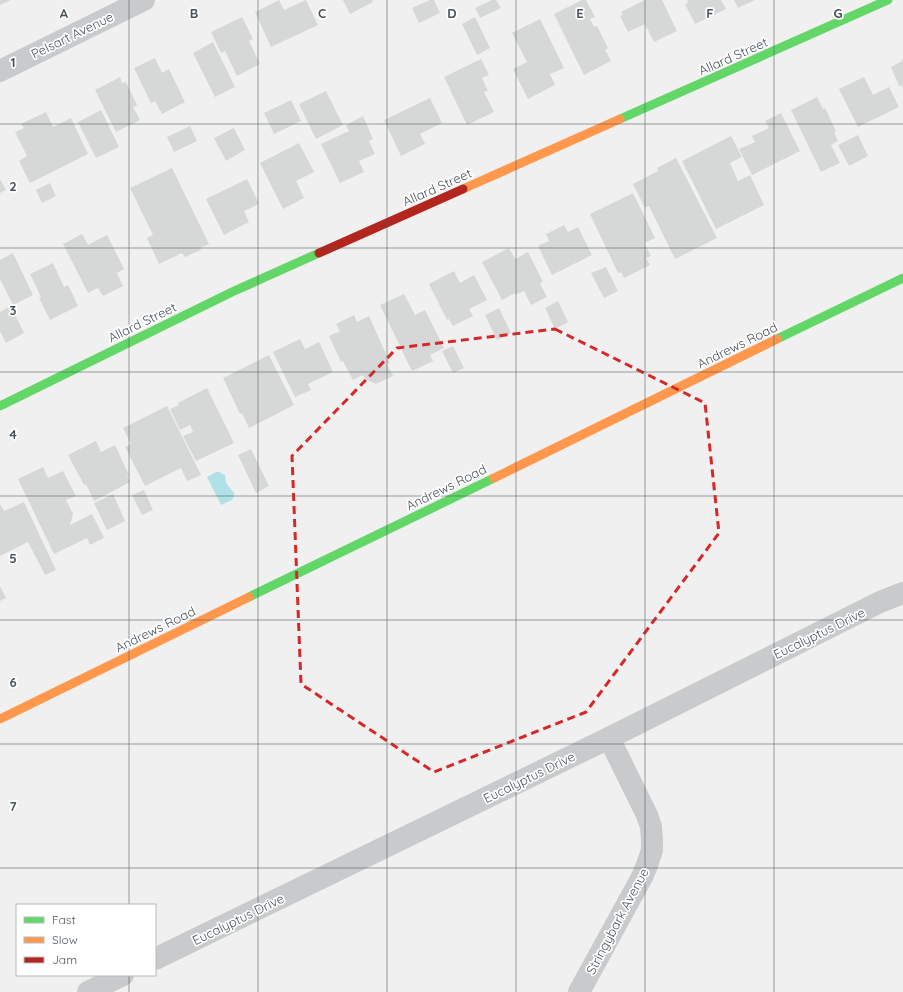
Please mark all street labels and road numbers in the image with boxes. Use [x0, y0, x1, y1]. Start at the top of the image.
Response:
street label: Pelsart Avenue [28, 8, 116, 62]
street label: Allard Street [696, 34, 770, 78]
street label: Allard Street [400, 165, 474, 209]
street label: Allard Street [105, 299, 179, 345]
street label: Andrews Road [694, 319, 780, 371]
street label: Andrews Road [403, 461, 489, 513]
street label: Andrews Road [112, 603, 198, 655]
street label: Eucalyptus Drive [771, 604, 867, 662]
street label: Eucalyptus Drive [481, 748, 577, 806]
street label: Stringybark Avenue [582, 865, 652, 977]
street label: Eucalyptus Drive [190, 890, 286, 948]

